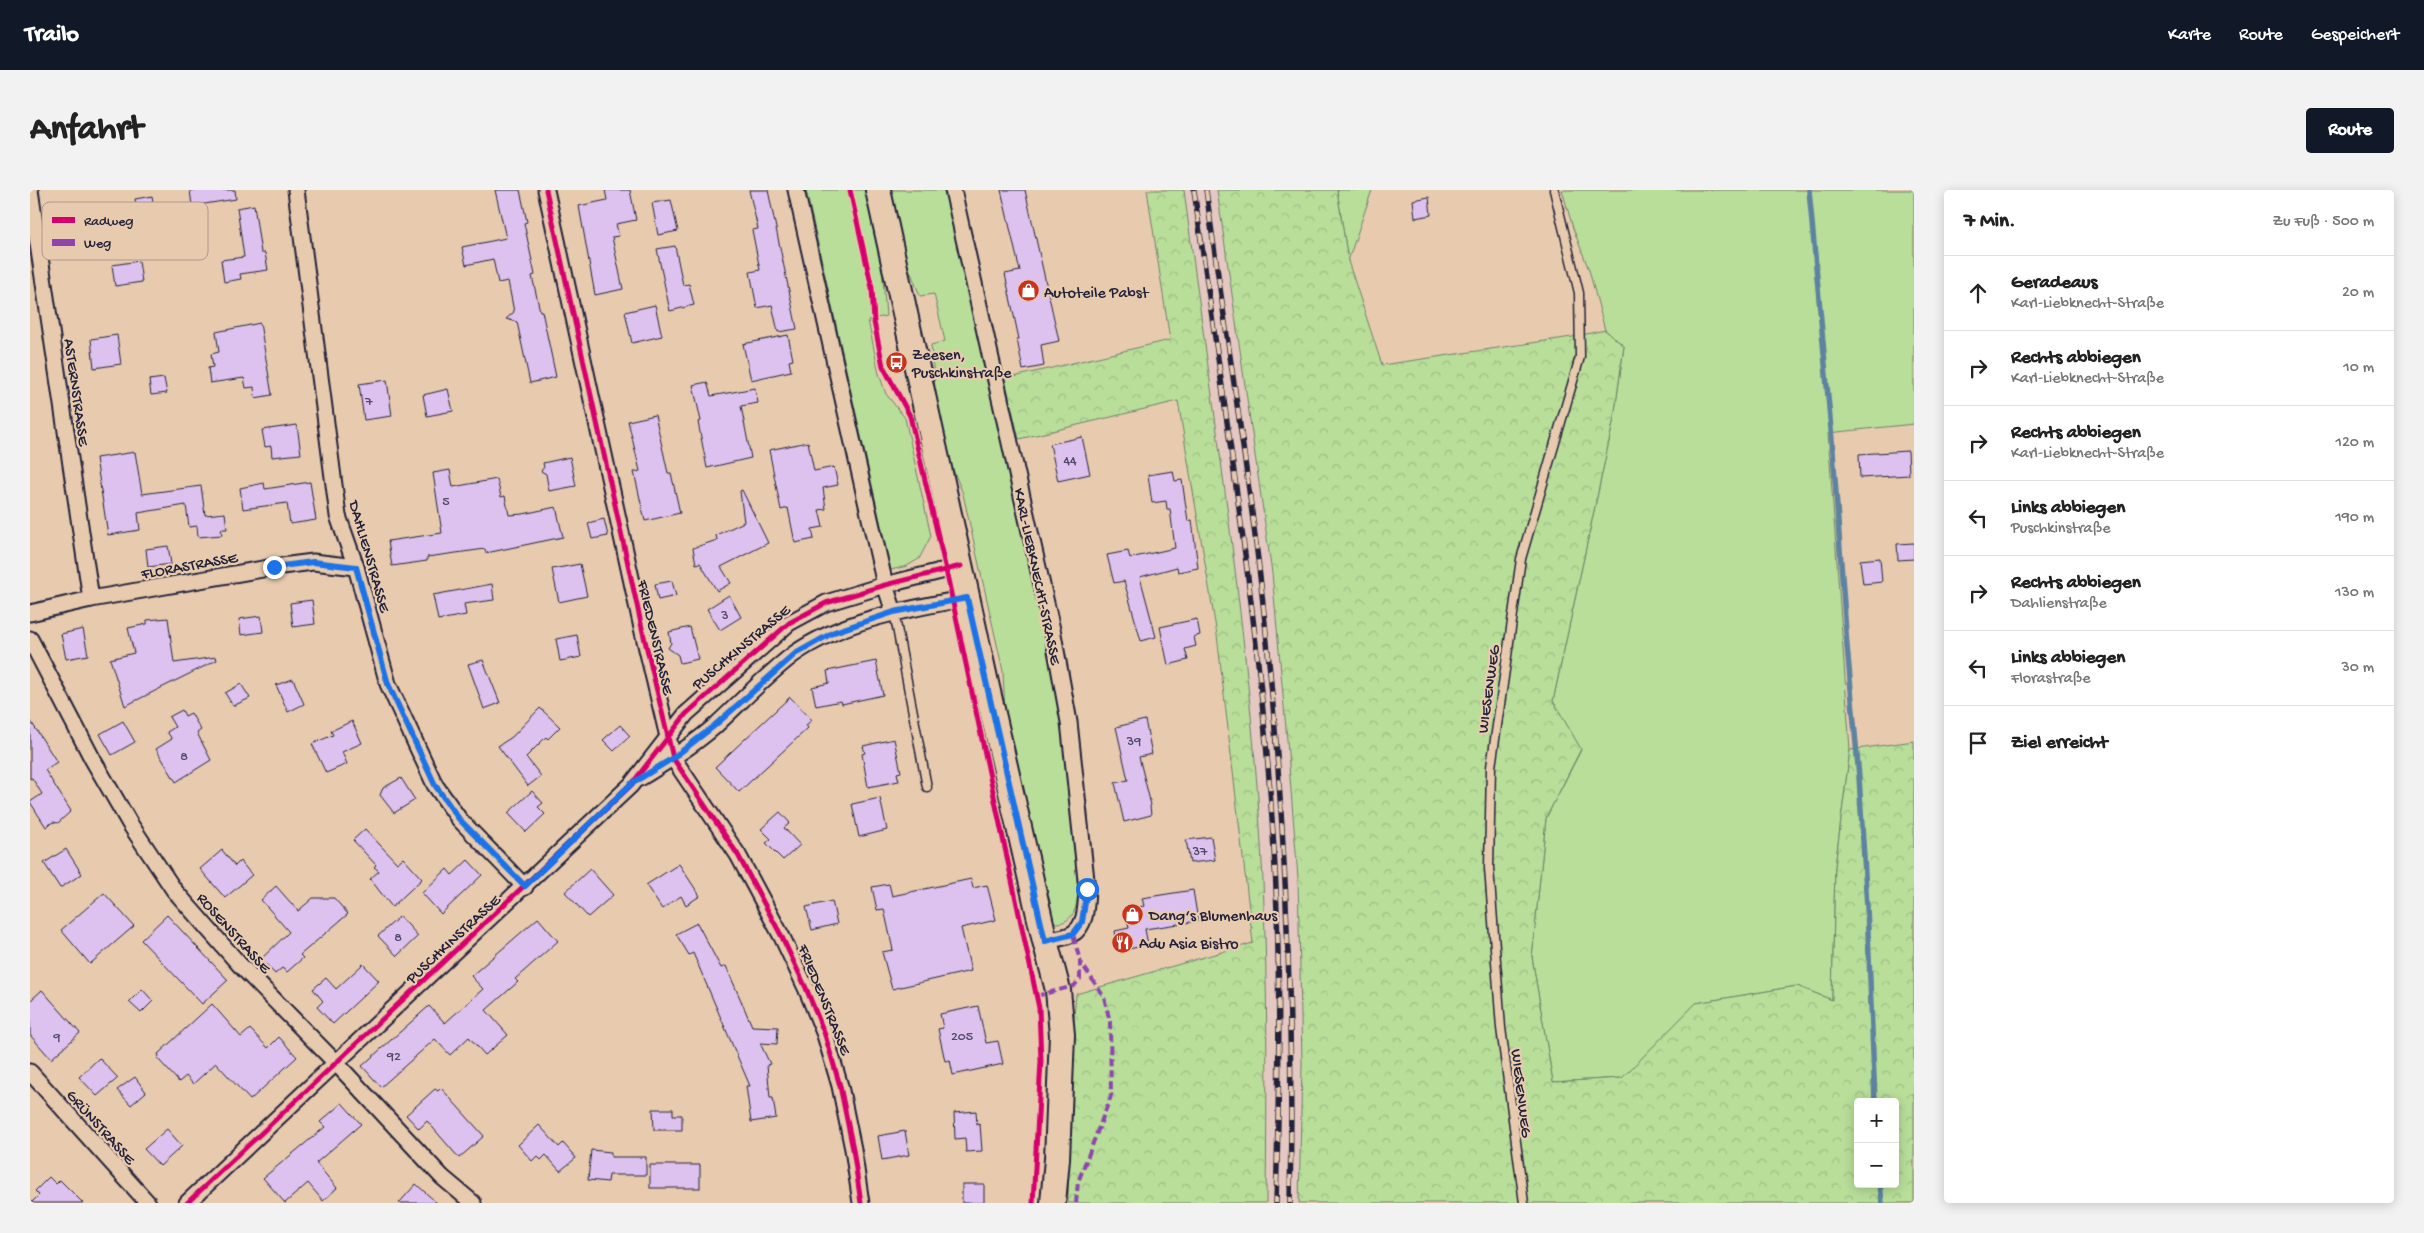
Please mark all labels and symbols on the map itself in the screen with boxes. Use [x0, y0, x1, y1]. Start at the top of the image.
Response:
legend [42, 202, 208, 260]
text: Radweg [84, 214, 133, 231]
text: Weg [84, 236, 111, 253]
shop icon: Autoteile Pabst [1016, 279, 1040, 303]
place label: Autoteile Pabst [1044, 285, 1150, 304]
street label: ASTERNSTRASSE [58, 338, 92, 448]
place label: Zeesen, Puschkinstraße [911, 347, 1012, 384]
bus stop icon: Zeesen, Puschkinstraße [884, 350, 908, 374]
house number: 7 [364, 394, 373, 411]
house number: 44 [1063, 453, 1077, 470]
street label: KARL-LIEBKNECHT-STRASSE [1008, 487, 1064, 668]
house number: 5 [442, 494, 450, 511]
street label: DAHLIENSTRASSE [342, 498, 393, 616]
street label: FLORASTRASSE [139, 549, 240, 585]
route end [263, 556, 286, 579]
street label: FRIEDENSTRASSE [631, 577, 676, 698]
street label: PUSCHKINSTRASSE [688, 601, 796, 696]
house number: 3 [720, 608, 729, 625]
street label: WIESENWEG [1475, 643, 1506, 735]
house number: 39 [1126, 734, 1141, 751]
house number: 8 [180, 749, 188, 766]
house number: 37 [1192, 844, 1208, 861]
route start [1076, 878, 1099, 901]
street label: ROSENSTRASSE [191, 890, 274, 979]
street label: PUSCHKINSTRASSE [402, 891, 506, 990]
shop icon: Dang‘s Blumenhaus [1121, 902, 1145, 926]
place label: Dang‘s Blumenhaus [1148, 908, 1278, 927]
house number: 8 [394, 930, 402, 947]
restaurant icon: Adu Asia Bistro [1111, 930, 1135, 954]
place label: Adu Asia Bistro [1139, 936, 1239, 955]
street label: FRIEDENSTRASSE [792, 941, 854, 1059]
house number: 205 [951, 1029, 973, 1046]
house number: 9 [52, 1030, 61, 1047]
street label: WIESENWEG [1505, 1048, 1534, 1140]
house number: 92 [386, 1049, 401, 1066]
street label: GRÜNSTRASSE [61, 1087, 139, 1171]

